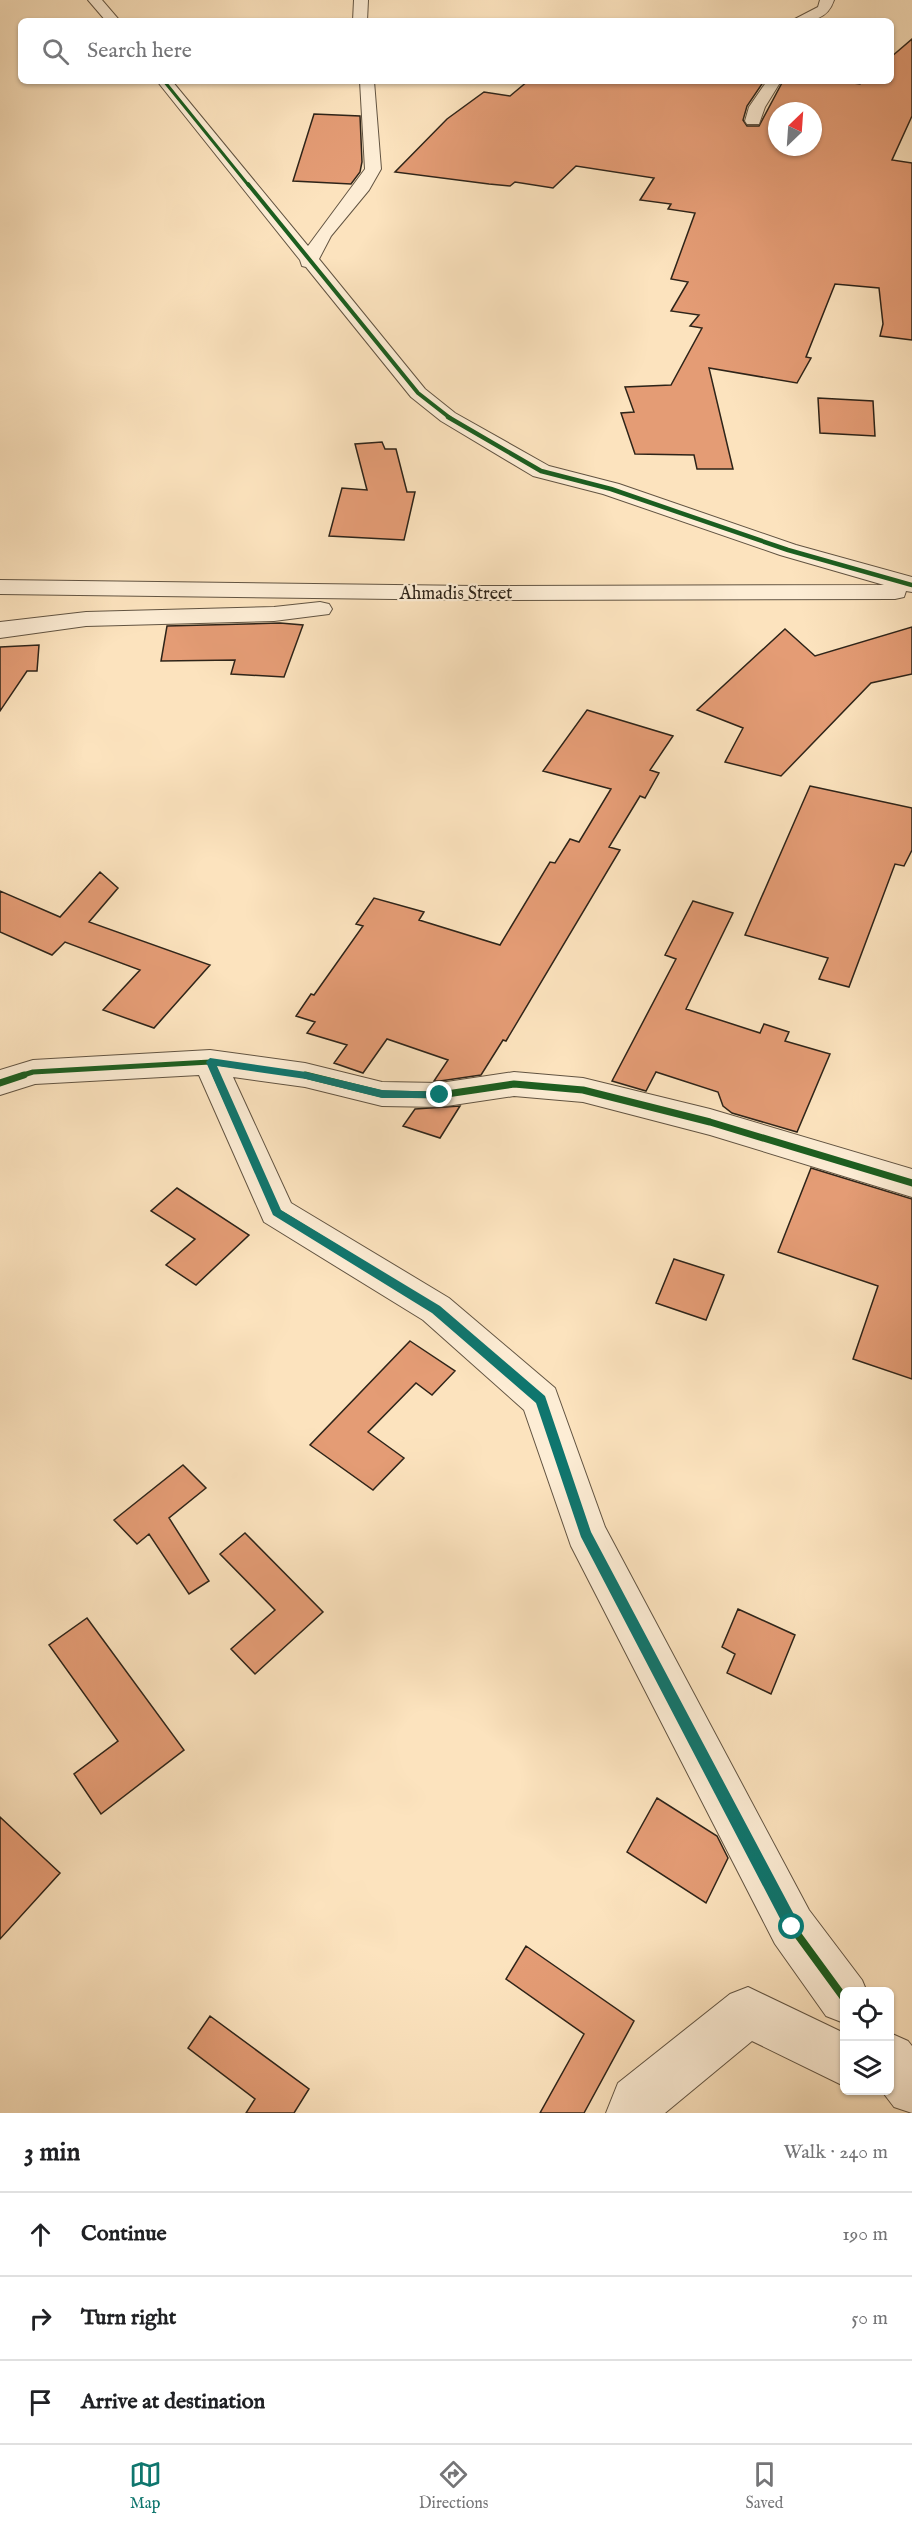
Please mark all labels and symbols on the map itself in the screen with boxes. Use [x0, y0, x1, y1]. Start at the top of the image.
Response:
north arrow [768, 102, 822, 156]
street label: Ahmadis Street [399, 583, 512, 606]
route end [426, 1081, 452, 1107]
route start [778, 1913, 804, 1939]

